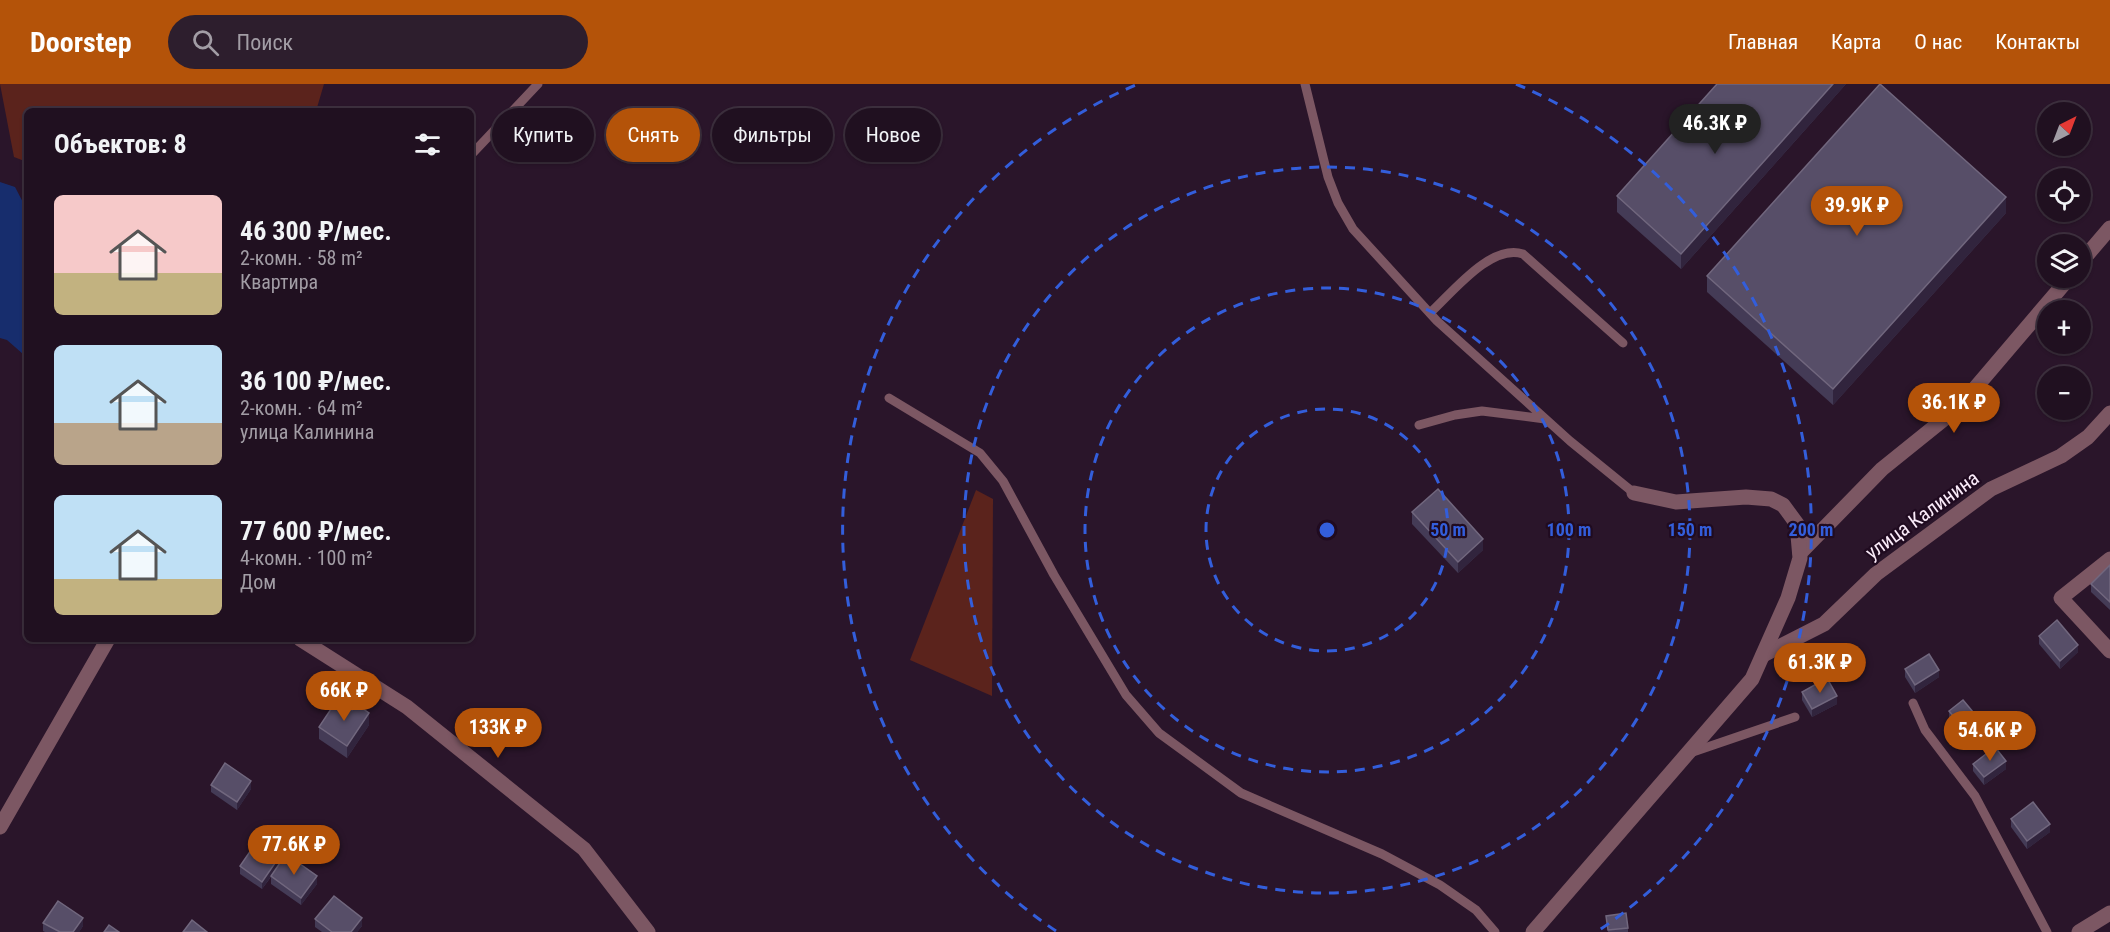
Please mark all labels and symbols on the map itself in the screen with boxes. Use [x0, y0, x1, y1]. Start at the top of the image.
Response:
north arrow [2037, 102, 2091, 156]
pin: 46.3K ₽ [1660, 104, 1770, 155]
pin: 39.9K ₽ [1802, 186, 1912, 237]
pin: 36.1K ₽ [1899, 383, 2009, 434]
street label: улица Калинина [1861, 466, 1983, 564]
text: 50 m [1430, 519, 1466, 540]
text: 100 m [1547, 519, 1591, 540]
text: 150 m [1668, 519, 1712, 540]
text: 200 m [1789, 519, 1833, 540]
centre of rings [1317, 520, 1337, 540]
pin: 61.3K ₽ [1765, 643, 1875, 694]
pin: 66K ₽ [302, 671, 386, 722]
pin: 133K ₽ [449, 708, 547, 759]
pin: 54.6K ₽ [1935, 711, 2045, 762]
pin: 77.6K ₽ [239, 825, 349, 876]

